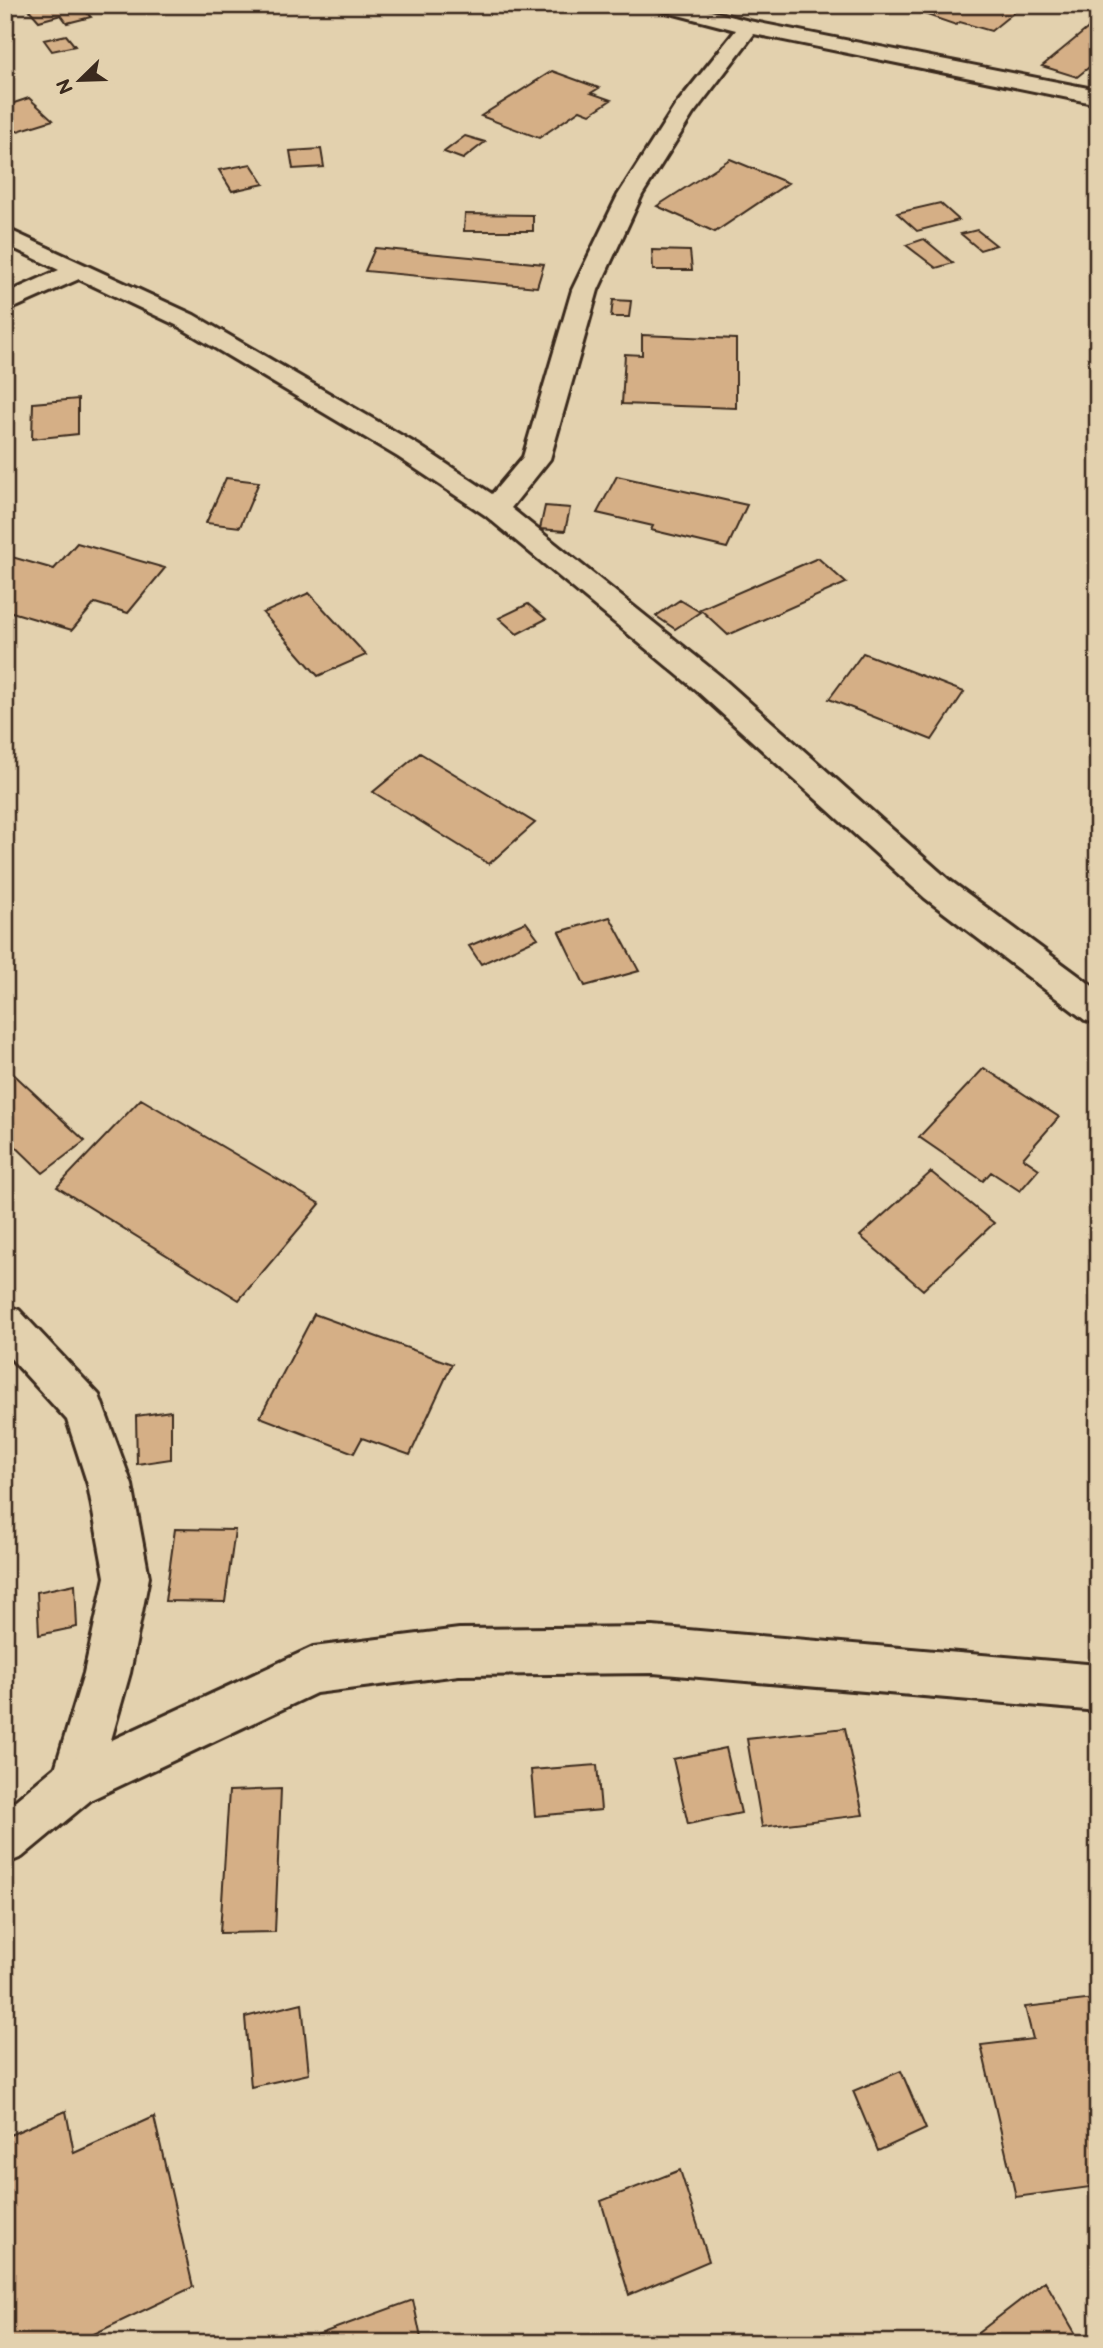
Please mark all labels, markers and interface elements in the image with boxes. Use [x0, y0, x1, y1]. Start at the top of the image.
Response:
north arrow [46, 46, 116, 116]
text: N [52, 75, 79, 97]

